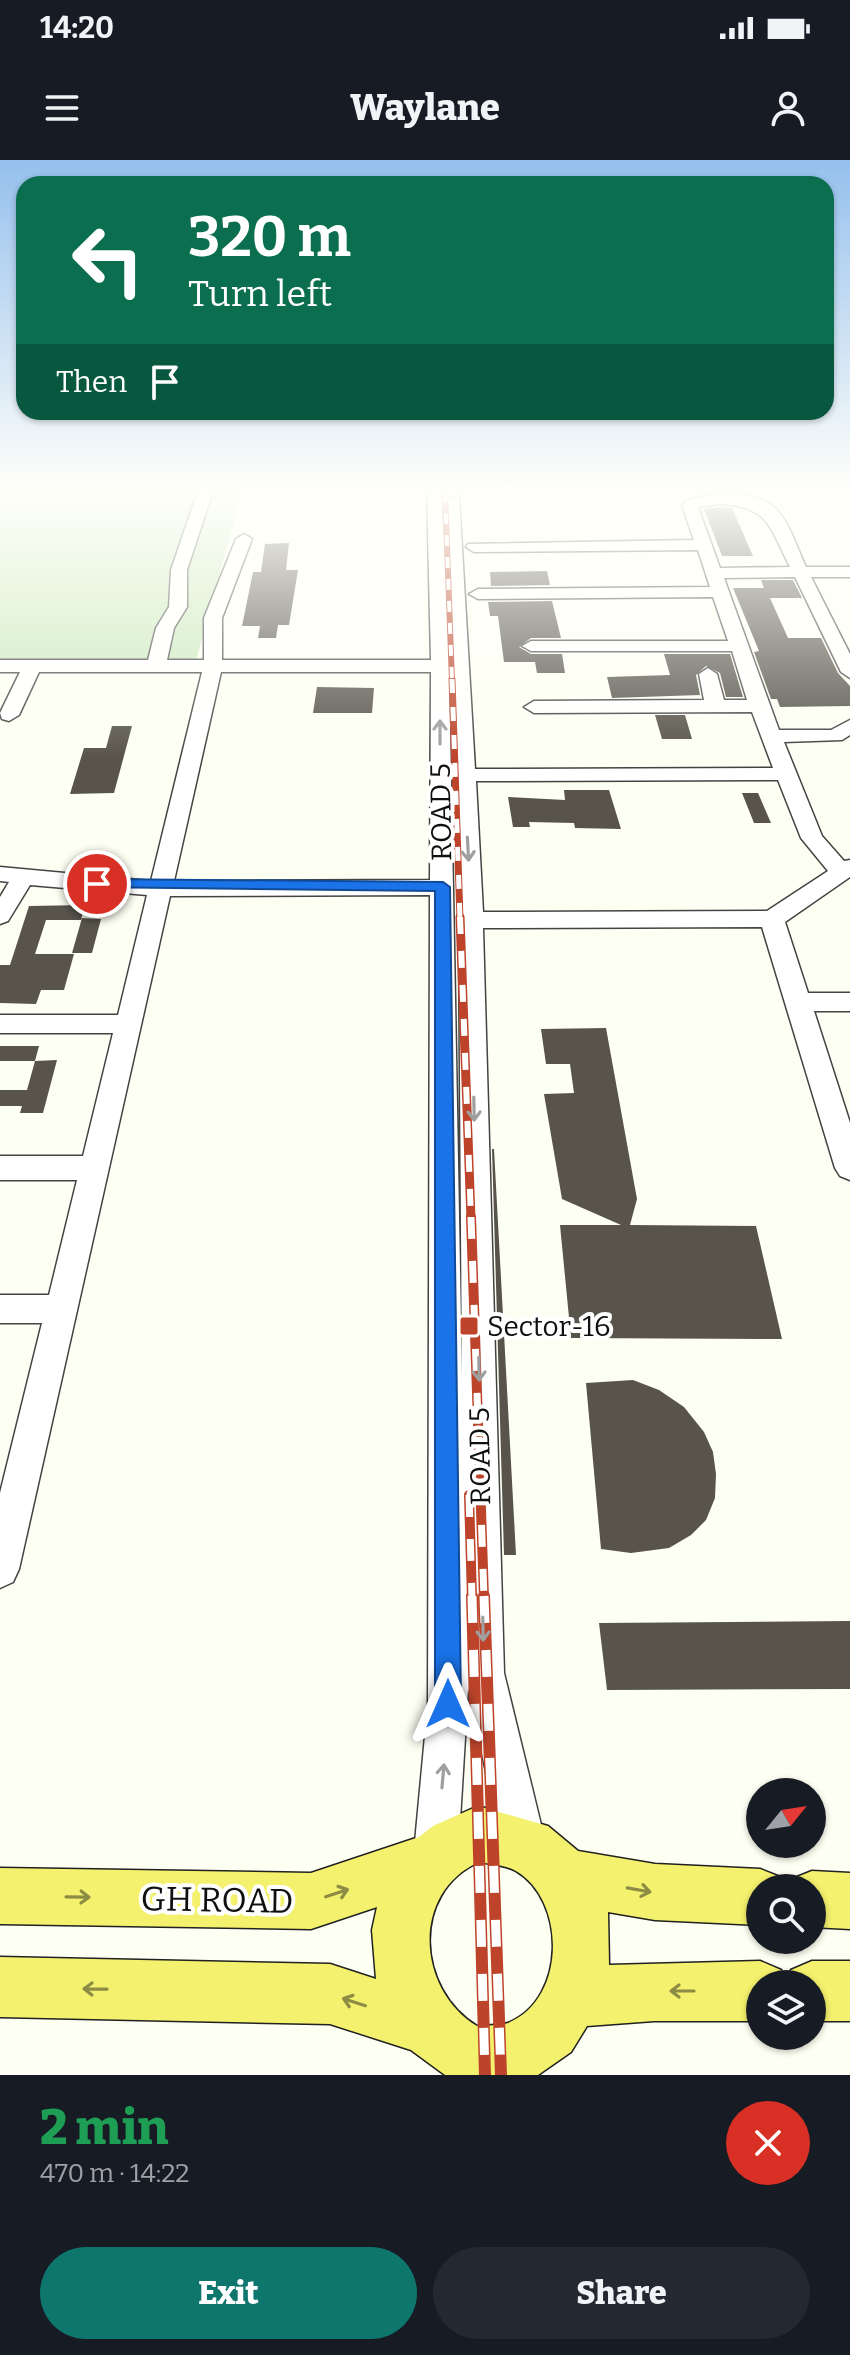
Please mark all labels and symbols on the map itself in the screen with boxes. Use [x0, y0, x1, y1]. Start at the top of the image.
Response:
one-way arrow [433, 719, 448, 746]
street label: ROAD 5 [424, 763, 458, 861]
one-way arrow [461, 835, 476, 862]
pin [63, 850, 131, 918]
one-way arrow [467, 1095, 482, 1122]
place label: Sector-16 [487, 1310, 610, 1343]
marker: Sector-16 [458, 1315, 480, 1337]
one-way arrow [471, 1355, 486, 1382]
street label: ROAD 5 [463, 1407, 497, 1505]
one-way arrow [475, 1615, 491, 1642]
position arrow [406, 1662, 490, 1746]
one-way arrow [435, 1763, 450, 1790]
north arrow [746, 1778, 826, 1858]
street label: GH ROAD [140, 1878, 294, 1922]
one-way arrow [626, 1883, 651, 1898]
one-way arrow [324, 1884, 349, 1899]
one-way arrow [64, 1889, 91, 1905]
one-way arrow [82, 1981, 109, 1996]
one-way arrow [669, 1983, 696, 1999]
one-way arrow [341, 1994, 367, 2009]

